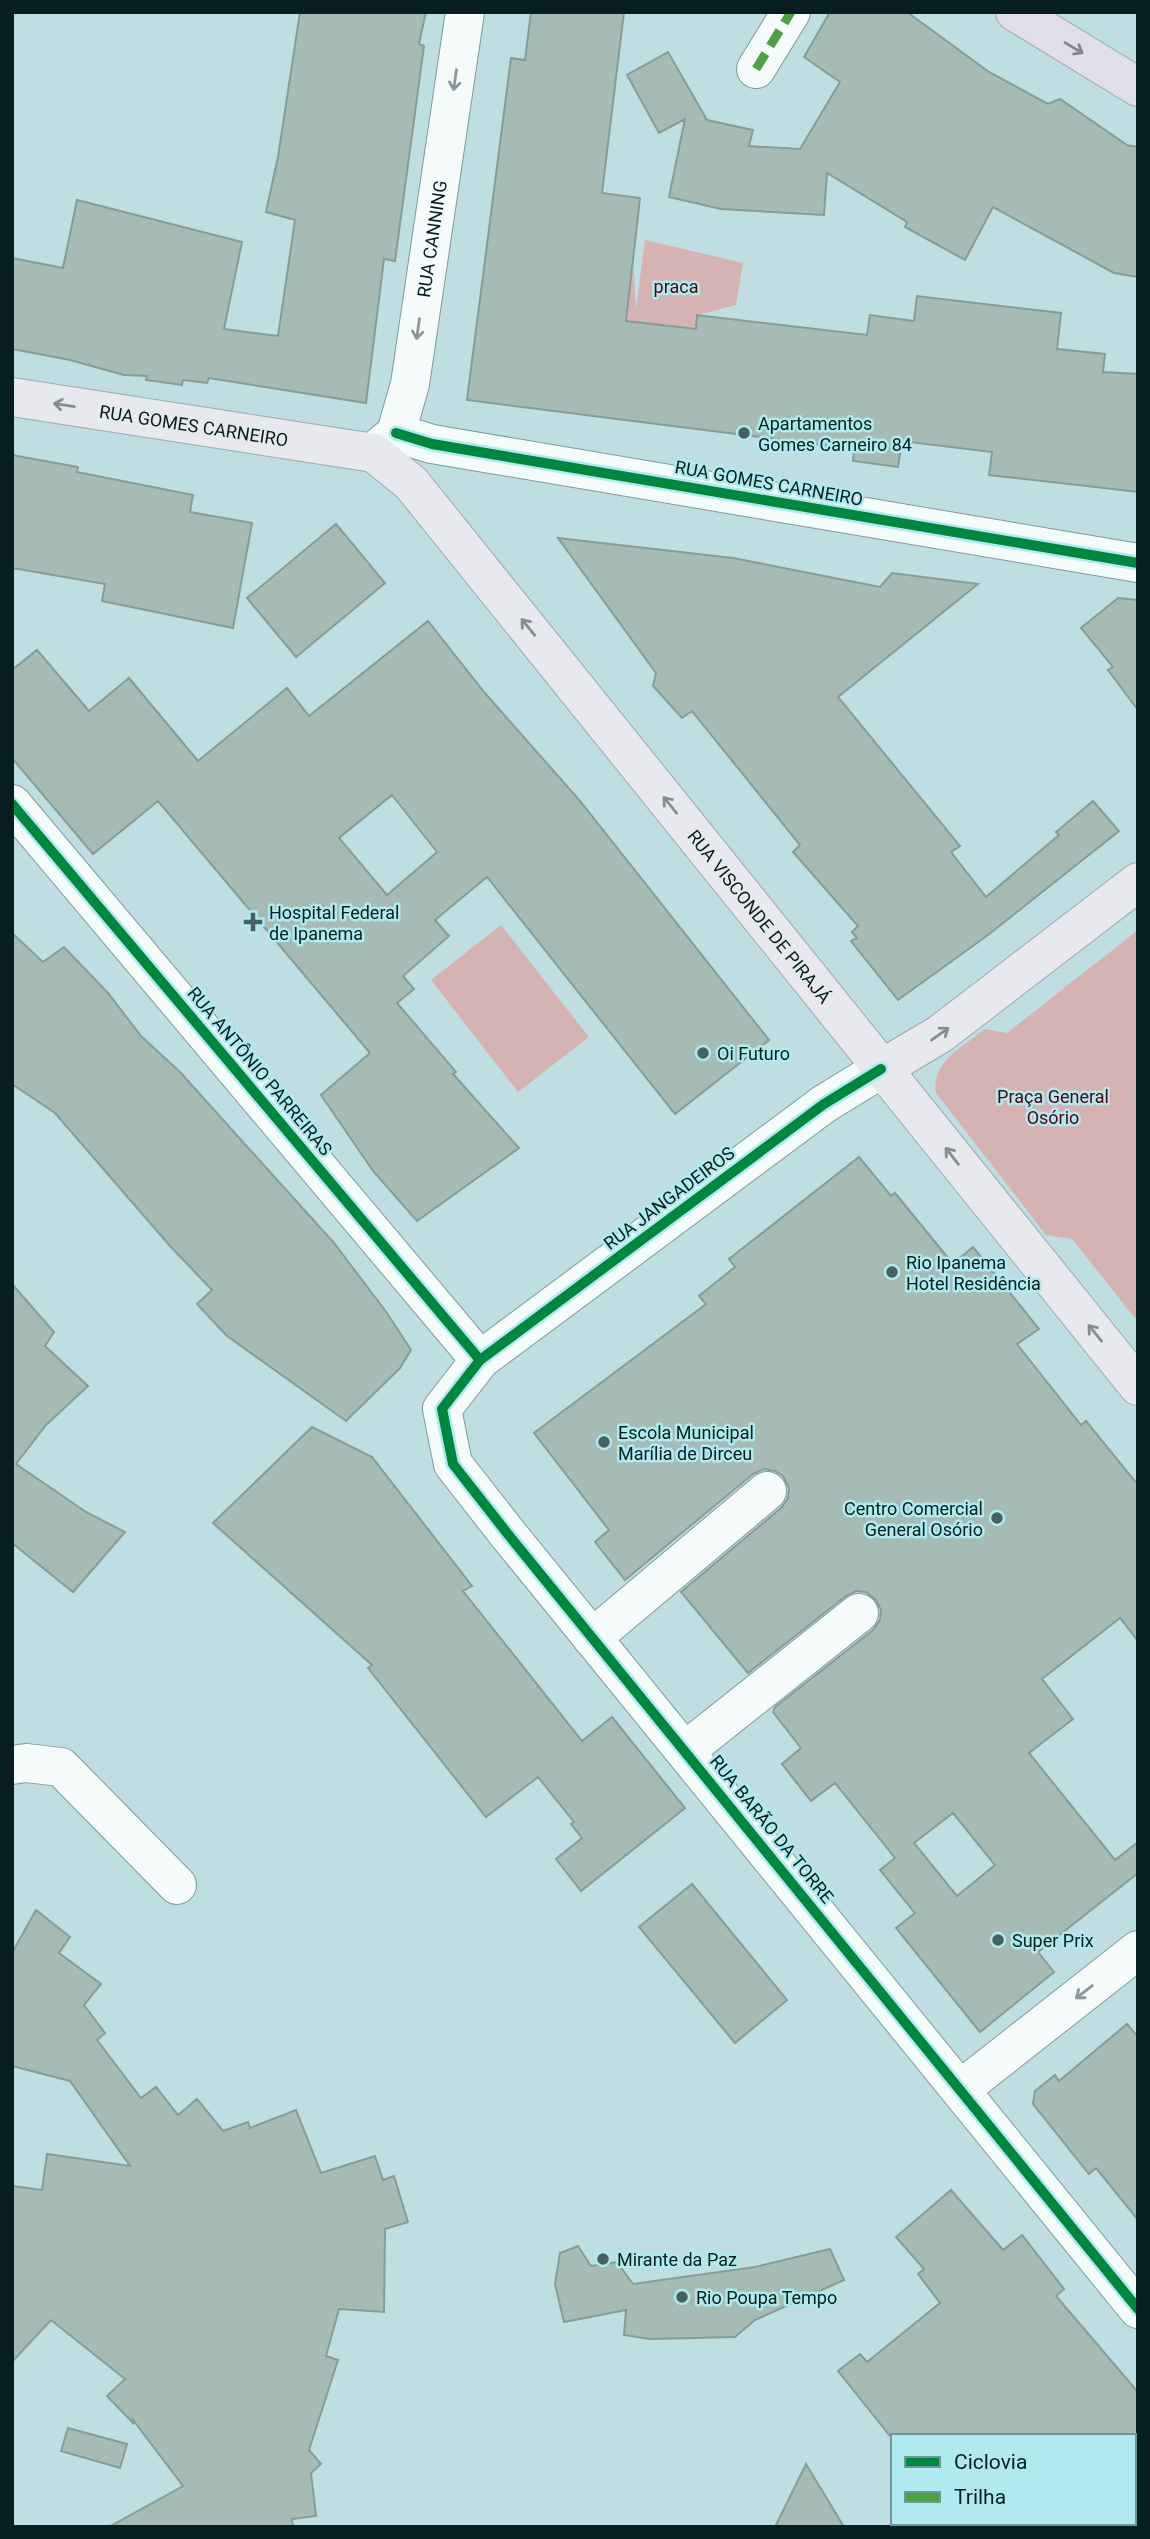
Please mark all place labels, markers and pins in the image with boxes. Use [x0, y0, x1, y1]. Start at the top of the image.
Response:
place label: Apartamentos Gomes Carneiro 84 [758, 413, 912, 455]
marker: Apartamentos Gomes Carneiro 84 [736, 425, 752, 441]
place label: Hospital Federal de Ipanema [269, 902, 399, 944]
marker: Hospital Federal de Ipanema [243, 912, 263, 932]
place label: Oi Futuro [717, 1043, 790, 1064]
marker: Oi Futuro [695, 1045, 711, 1061]
place label: Rio Ipanema Hotel Residência [906, 1252, 1041, 1294]
marker: Rio Ipanema Hotel Residência [884, 1264, 900, 1280]
place label: Escola Municipal Marília de Dirceu [618, 1422, 754, 1464]
marker: Escola Municipal Marília de Dirceu [596, 1434, 612, 1450]
place label: Centro Comercial General Osório [844, 1498, 983, 1540]
marker: Centro Comercial General Osório [989, 1510, 1005, 1526]
place label: Super Prix [1012, 1930, 1094, 1951]
marker: Super Prix [990, 1932, 1006, 1948]
place label: Mirante da Paz [617, 2249, 737, 2270]
marker: Mirante da Paz [595, 2251, 611, 2267]
place label: Rio Poupa Tempo [696, 2287, 837, 2308]
marker: Rio Poupa Tempo [674, 2289, 690, 2305]

